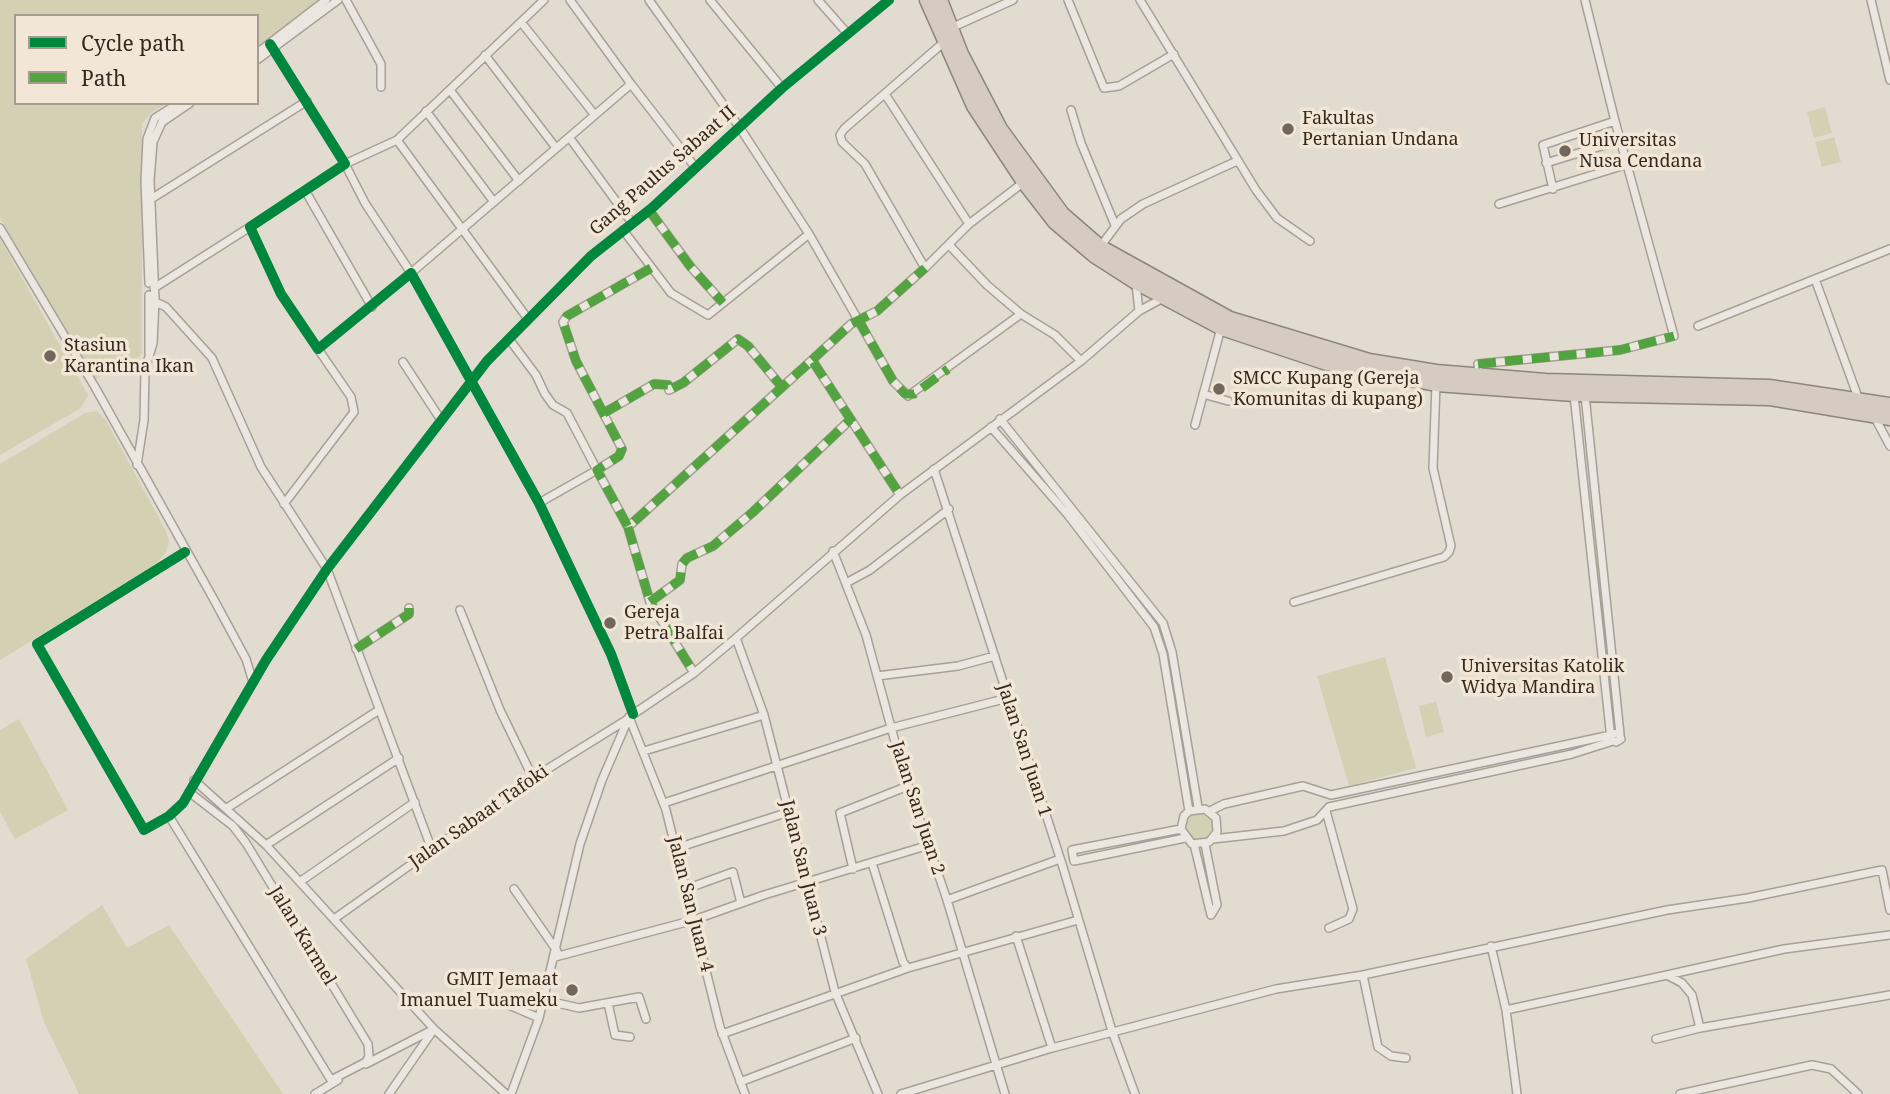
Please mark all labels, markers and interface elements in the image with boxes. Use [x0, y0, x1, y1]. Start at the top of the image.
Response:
legend [14, 14, 259, 105]
text: Cycle path [81, 29, 185, 57]
text: Path [81, 64, 126, 92]
street label: Gang Paulus Sabaat II [585, 102, 741, 240]
place label: Fakultas Pertanian Undana [1302, 108, 1459, 150]
marker: Fakultas Pertanian Undana [1280, 121, 1296, 137]
place label: Universitas Nusa Cendana [1579, 130, 1702, 172]
marker: Universitas Nusa Cendana [1557, 143, 1573, 159]
place label: Stasiun Karantina Ikan [64, 335, 194, 378]
marker: Stasiun Karantina Ikan [42, 348, 58, 364]
place label: SMCC Kupang (Gereja Komunitas di kupang) [1233, 368, 1423, 410]
marker: SMCC Kupang (Gereja Komunitas di kupang) [1211, 381, 1227, 397]
place label: Gereja Petra Balfai [624, 602, 724, 644]
marker: Gereja Petra Balfai [602, 615, 618, 631]
place label: Universitas Katolik Widya Mandira [1461, 656, 1624, 698]
marker: Universitas Katolik Widya Mandira [1439, 669, 1455, 685]
street label: Jalan San Juan 1 [992, 681, 1056, 819]
street label: Jalan San Juan 2 [885, 739, 949, 877]
street label: Jalan Sabaat Tafoki [405, 761, 553, 873]
street label: Jalan San Juan 3 [776, 798, 830, 938]
street label: Jalan San Juan 4 [663, 834, 717, 974]
street label: Jalan Karmel [264, 882, 340, 990]
place label: GMIT Jemaat Imanuel Tuameku [400, 969, 558, 1012]
marker: GMIT Jemaat Imanuel Tuameku [564, 982, 580, 998]

